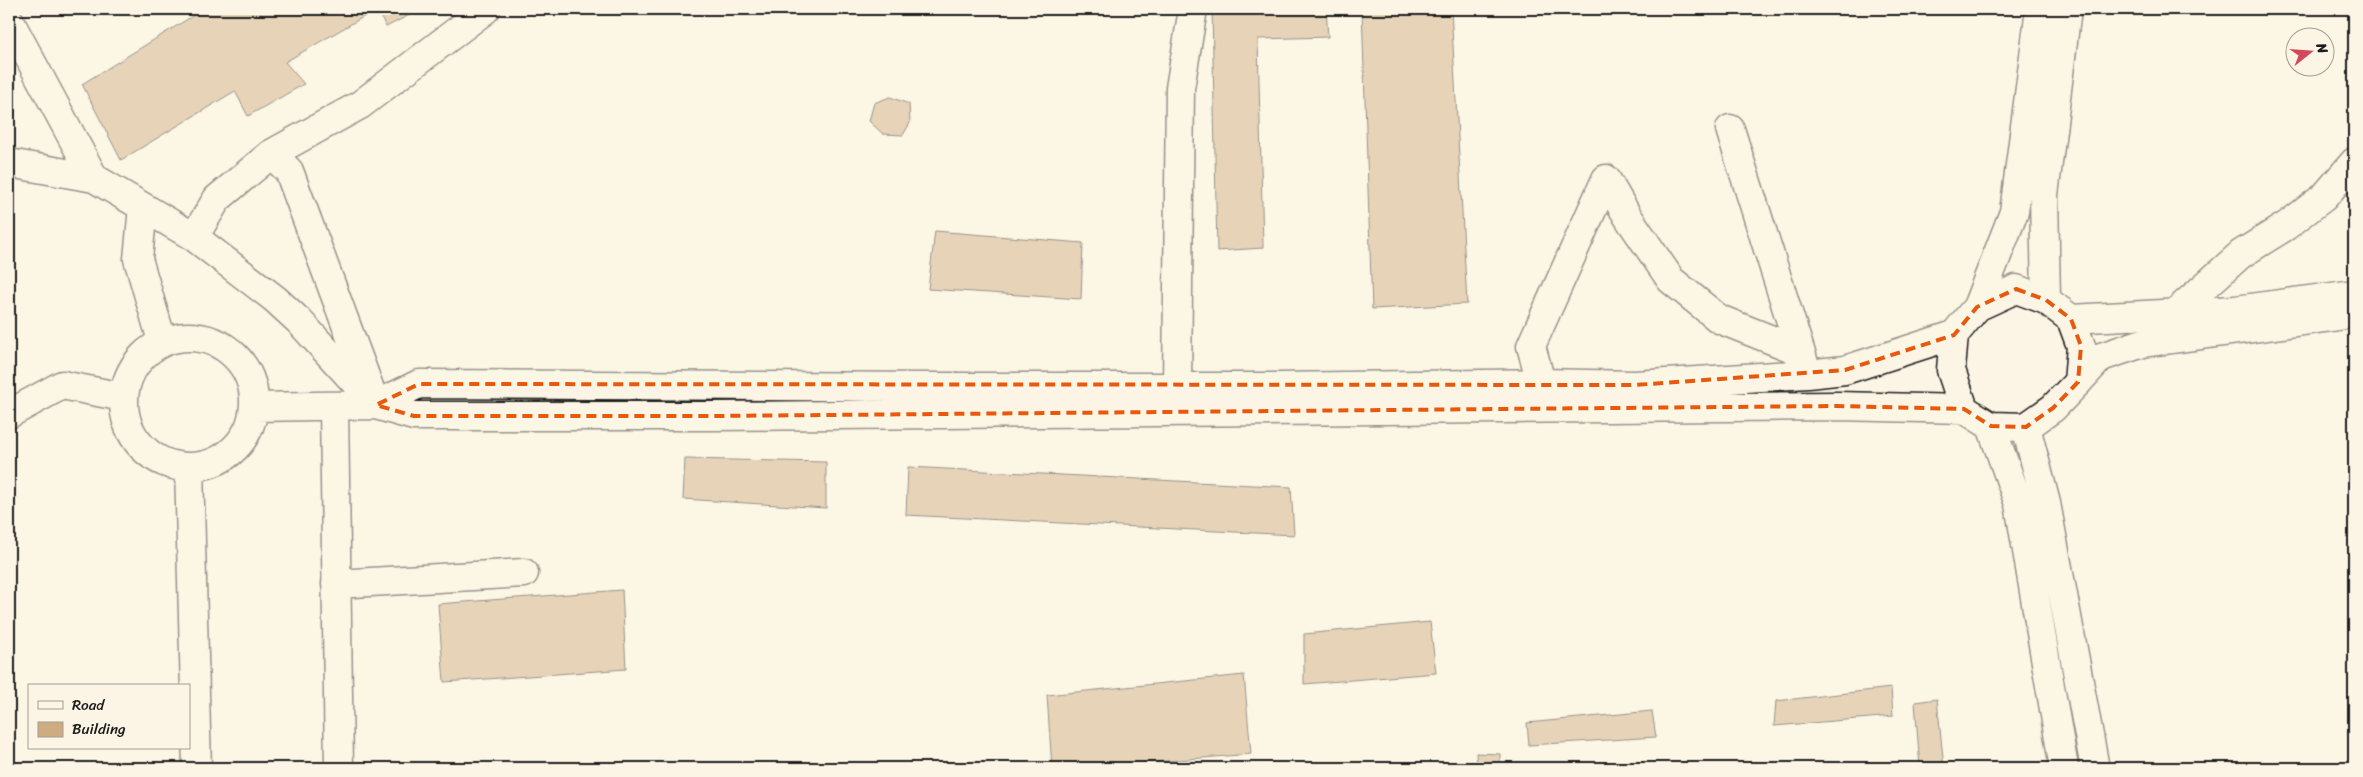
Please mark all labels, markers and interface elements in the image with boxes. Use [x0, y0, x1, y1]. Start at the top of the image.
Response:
north arrow [2286, 28, 2336, 78]
text: N [2308, 39, 2335, 57]
legend [28, 684, 190, 750]
text: Road [72, 692, 105, 718]
text: Building [72, 716, 126, 742]

